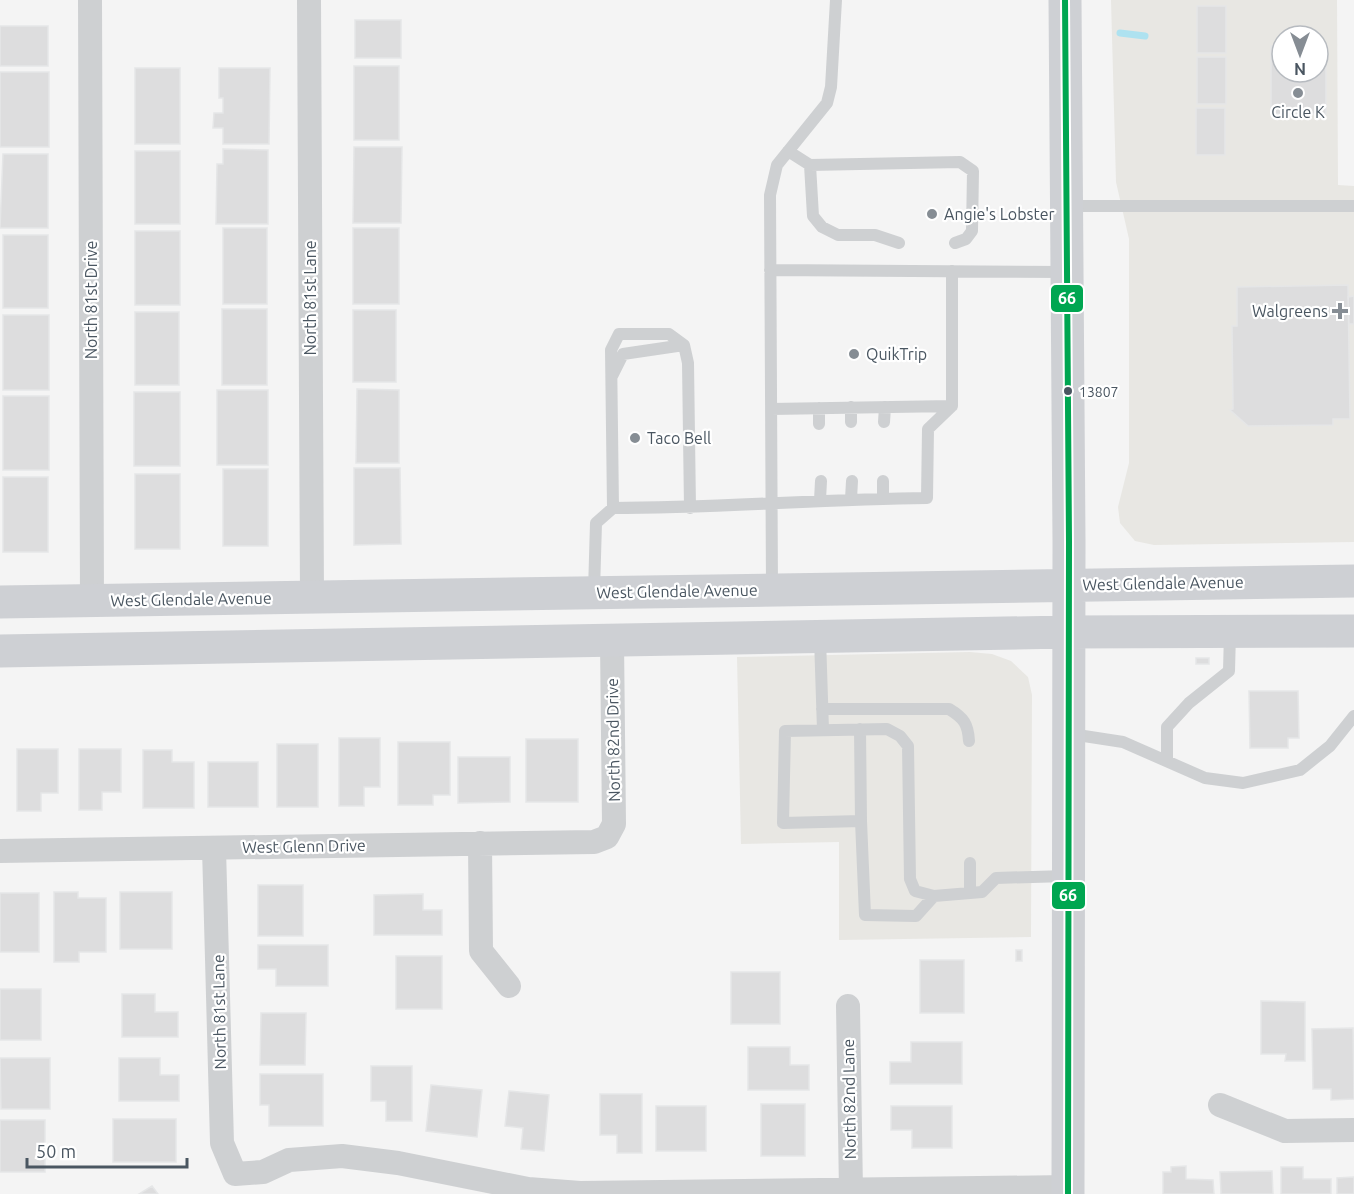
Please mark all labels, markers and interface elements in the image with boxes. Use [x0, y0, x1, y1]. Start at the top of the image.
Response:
north arrow [1270, 24, 1330, 84]
text: N [1294, 60, 1306, 78]
marker: Circle K [1291, 86, 1305, 100]
place label: Circle K [1271, 103, 1325, 121]
place label: Angie's Lobster [944, 205, 1055, 223]
marker: Angie's Lobster [925, 207, 939, 221]
street label: North 81st Lane [301, 240, 319, 356]
street label: North 81st Drive [82, 241, 100, 359]
line badge: 66 [1050, 284, 1084, 313]
text: 66 [1058, 289, 1076, 307]
place label: Walgreens [1252, 302, 1328, 320]
marker: Walgreens [1333, 304, 1347, 318]
place label: QuikTrip [866, 345, 927, 363]
marker: QuikTrip [847, 347, 861, 361]
place label: 13807 [1079, 384, 1118, 400]
marker: 13807 [1062, 385, 1074, 397]
place label: Taco Bell [647, 429, 711, 447]
marker: Taco Bell [628, 431, 642, 445]
street label: West Glendale Avenue [1082, 573, 1244, 593]
street label: West Glendale Avenue [596, 581, 758, 601]
street label: West Glendale Avenue [110, 589, 272, 609]
street label: North 82nd Drive [603, 678, 623, 802]
street label: West Glenn Drive [242, 836, 366, 856]
line badge: 66 [1051, 881, 1086, 910]
text: 66 [1059, 886, 1077, 904]
street label: North 81st Lane [209, 954, 229, 1070]
street label: North 82nd Lane [839, 1039, 859, 1159]
scale bar [27, 1131, 188, 1169]
text: 50 m [36, 1141, 76, 1161]

